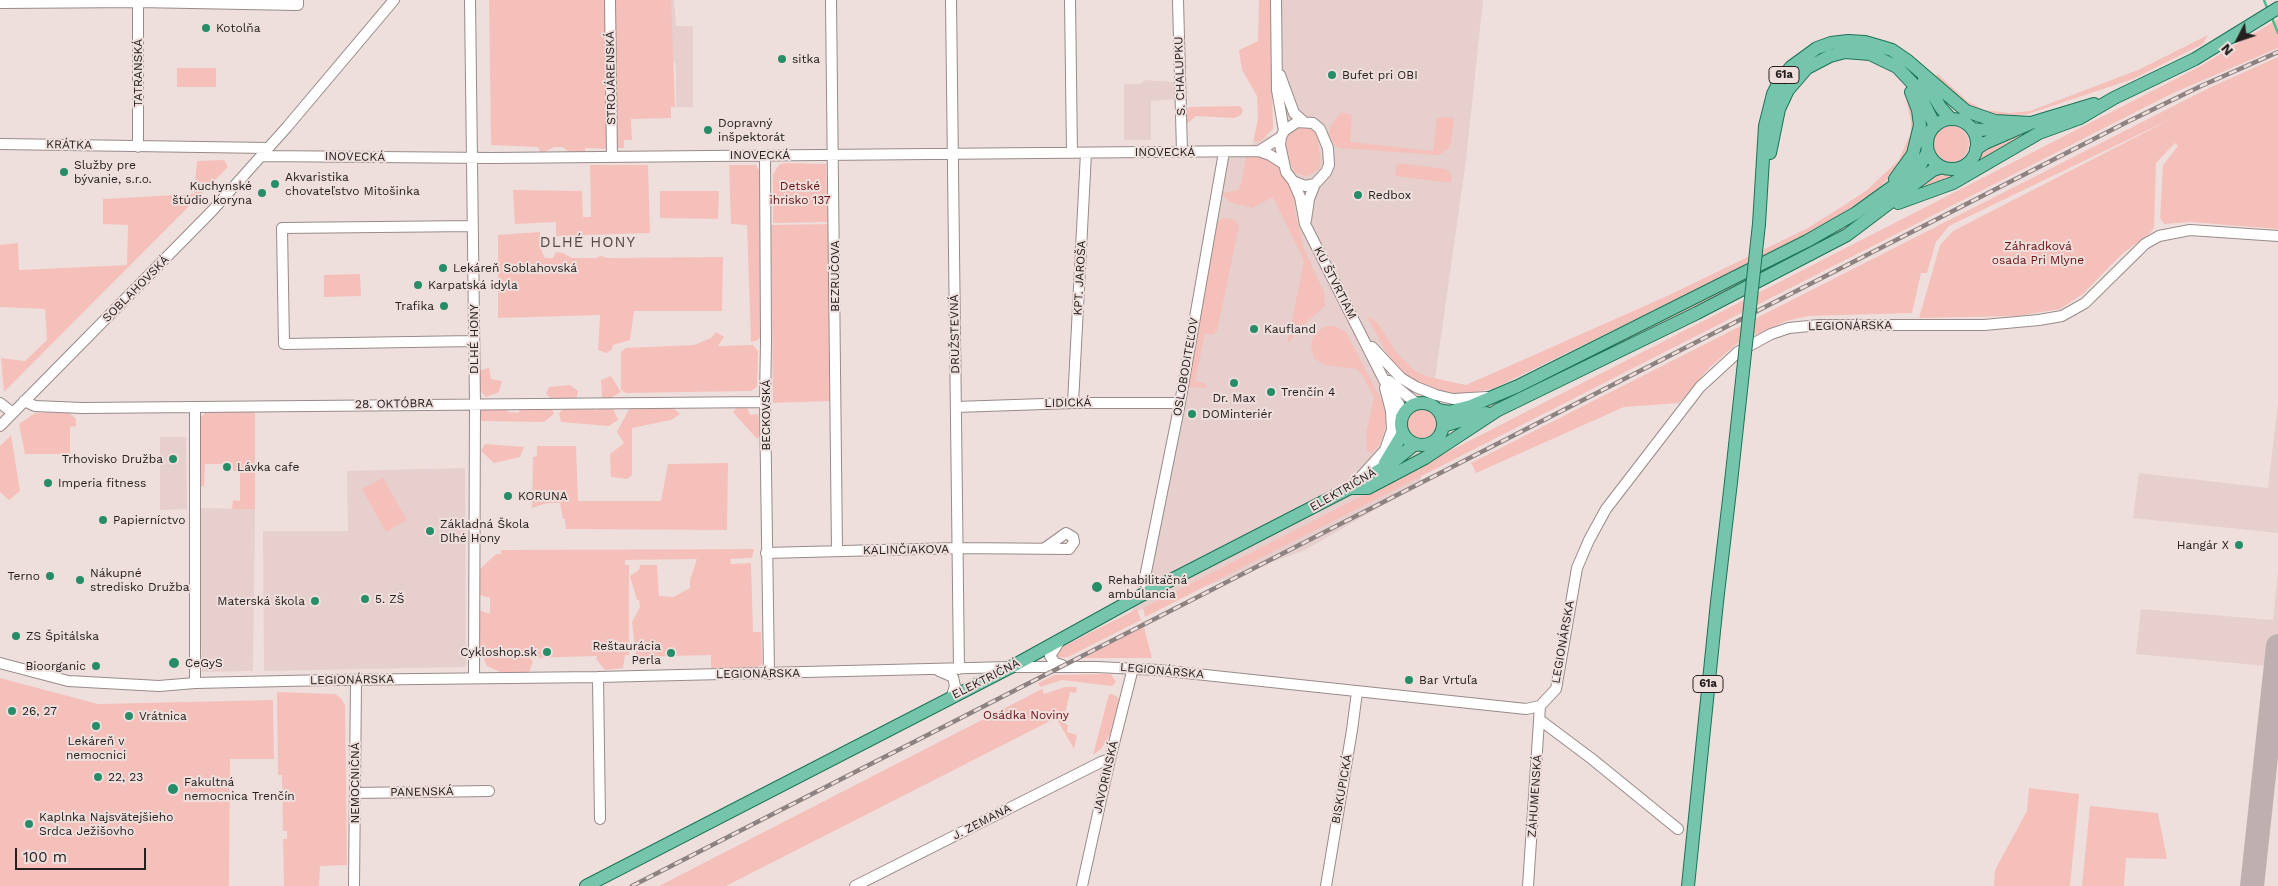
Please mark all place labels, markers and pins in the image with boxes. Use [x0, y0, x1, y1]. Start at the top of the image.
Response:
place label: Kotolňa [216, 21, 261, 35]
marker: Kotolňa [200, 22, 212, 34]
place label: sitka [792, 52, 820, 66]
marker: sitka [776, 53, 788, 65]
place label: Bufet pri OBI [1342, 68, 1418, 82]
marker: Bufet pri OBI [1326, 69, 1338, 81]
place label: Dopravný inšpektorát [718, 116, 785, 144]
marker: Dopravný inšpektorát [702, 124, 714, 136]
place label: Služby pre bývanie, s.r.o. [74, 158, 152, 186]
marker: Služby pre bývanie, s.r.o. [58, 166, 70, 178]
place label: Akvaristika chovateľstvo Mitošinka [285, 170, 420, 198]
marker: Akvaristika chovateľstvo Mitošinka [269, 178, 281, 190]
place label: Kuchynské štúdio koryna [172, 179, 252, 207]
marker: Kuchynské štúdio koryna [256, 187, 268, 199]
place label: Redbox [1368, 188, 1411, 202]
marker: Redbox [1352, 189, 1364, 201]
place label: Lekáreň Soblahovská [453, 261, 577, 275]
marker: Lekáreň Soblahovská [437, 262, 449, 274]
place label: Karpatská idyla [428, 278, 518, 292]
marker: Karpatská idyla [412, 279, 424, 291]
place label: Trafika [395, 299, 434, 313]
marker: Trafika [438, 300, 450, 312]
place label: Kaufland [1264, 322, 1316, 336]
marker: Kaufland [1248, 323, 1260, 335]
marker: Dr. Max [1228, 377, 1240, 389]
place label: Trenčín 4 [1281, 385, 1335, 399]
marker: Trenčín 4 [1265, 386, 1277, 398]
place label: Dr. Max [1212, 391, 1256, 405]
place label: DOMinteriér [1202, 407, 1272, 421]
marker: DOMinteriér [1186, 408, 1198, 420]
place label: Trhovisko Družba [62, 452, 163, 466]
marker: Trhovisko Družba [167, 453, 179, 465]
place label: Lávka cafe [237, 460, 299, 474]
marker: Lávka cafe [221, 461, 233, 473]
place label: Imperia fitness [58, 476, 146, 490]
marker: Imperia fitness [42, 477, 54, 489]
place label: KORUNA [518, 489, 568, 503]
marker: KORUNA [502, 490, 514, 502]
place label: Papierníctvo [113, 513, 185, 527]
marker: Papierníctvo [97, 514, 109, 526]
place label: Základná Škola Dlhé Hony [440, 517, 529, 545]
marker: Základná Škola Dlhé Hony [424, 525, 436, 537]
place label: Hangár X [2177, 538, 2229, 552]
marker: Hangár X [2233, 539, 2245, 551]
place label: Nákupné stredisko Družba [90, 566, 190, 594]
place label: Terno [8, 569, 40, 583]
marker: Terno [44, 570, 56, 582]
place label: Rehabilitačná ambulancia [1108, 573, 1187, 601]
marker: Nákupné stredisko Družba [74, 574, 86, 586]
marker: Rehabilitačná ambulancia [1090, 580, 1104, 594]
place label: 5. ZŠ [375, 592, 405, 606]
marker: 5. ZŠ [359, 593, 371, 605]
place label: Materská škola [217, 594, 305, 608]
marker: Materská škola [309, 595, 321, 607]
place label: ZS Špitálska [26, 629, 99, 643]
marker: ZS Špitálska [10, 630, 22, 642]
place label: Reštaurácia Perla [593, 639, 661, 667]
place label: Cykloshop.sk [460, 645, 537, 659]
marker: Cykloshop.sk [541, 646, 553, 658]
marker: Reštaurácia Perla [665, 647, 677, 659]
marker: CeGyS [167, 656, 181, 670]
place label: CeGyS [185, 656, 223, 670]
place label: Bioorganic [25, 659, 86, 673]
marker: Bioorganic [90, 660, 102, 672]
place label: Bar Vrtuľa [1419, 673, 1478, 687]
marker: Bar Vrtuľa [1403, 674, 1415, 686]
place label: 26, 27 [22, 704, 57, 718]
marker: 26, 27 [6, 705, 18, 717]
place label: Vrátnica [139, 709, 187, 723]
marker: Vrátnica [123, 710, 135, 722]
marker: Lekáreň v nemocnici [90, 720, 102, 732]
place label: Lekáreň v nemocnici [66, 734, 126, 762]
place label: 22, 23 [108, 770, 143, 784]
marker: 22, 23 [92, 771, 104, 783]
place label: Fakultná nemocnica Trenčín [184, 775, 295, 803]
marker: Fakultná nemocnica Trenčín [166, 782, 180, 796]
place label: Kaplnka Najsvätejšieho Srdca Ježišovho [39, 810, 173, 838]
marker: Kaplnka Najsvätejšieho Srdca Ježišovho [23, 818, 35, 830]

